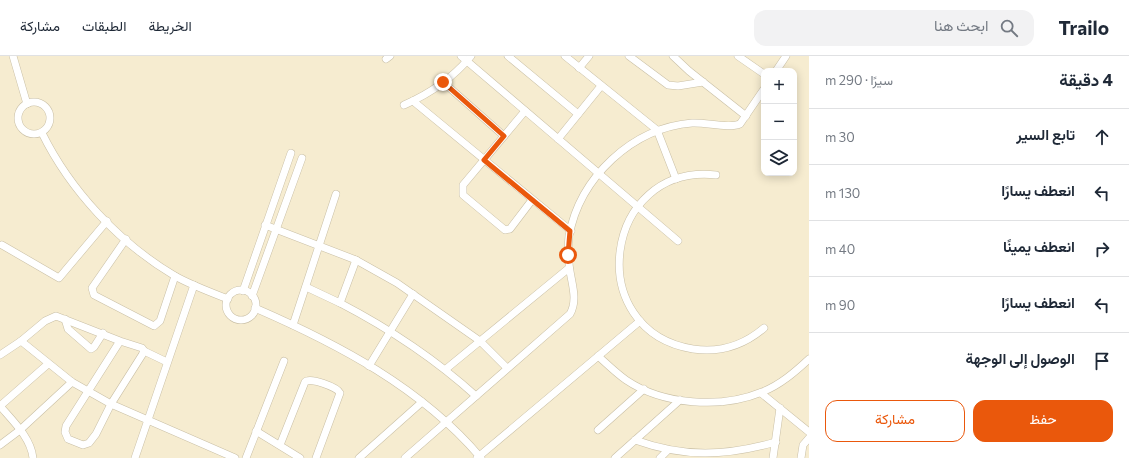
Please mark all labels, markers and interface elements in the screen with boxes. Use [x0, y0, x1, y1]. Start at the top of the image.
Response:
search box [754, 10, 1034, 46]
text: ابحث هنا [934, 16, 988, 34]
text: Trailo [1058, 16, 1109, 39]
text: مشاركة [20, 17, 60, 34]
text: الطبقات [82, 17, 126, 34]
text: الخريطة [148, 17, 192, 34]
icon: search [998, 17, 1020, 39]
map controls [761, 68, 797, 176]
button: + [761, 68, 797, 104]
text: 4 دقيقة [1059, 69, 1113, 90]
text: سيرًا · 290 m [825, 72, 893, 88]
route end [434, 73, 452, 91]
button: − [761, 104, 797, 140]
text: تابع السير [1016, 125, 1075, 143]
icon: ahead [1091, 126, 1113, 148]
text: 30 m [825, 129, 855, 145]
button: layers [761, 140, 797, 176]
text: انعطف يسارًا [1001, 181, 1075, 199]
icon: left [1091, 182, 1113, 204]
text: 130 m [825, 185, 860, 201]
text: انعطف يمينًا [1003, 237, 1075, 255]
icon: right [1091, 238, 1113, 260]
text: 40 m [825, 241, 855, 257]
route start [559, 246, 577, 264]
text: انعطف يسارًا [1001, 293, 1075, 311]
icon: left [1091, 294, 1113, 316]
text: 90 m [825, 297, 855, 313]
text: الوصول إلى الوجهة [966, 349, 1075, 367]
icon: arrive [1091, 350, 1113, 372]
button: مشاركة [825, 400, 965, 442]
button: حفظ [973, 400, 1113, 442]

